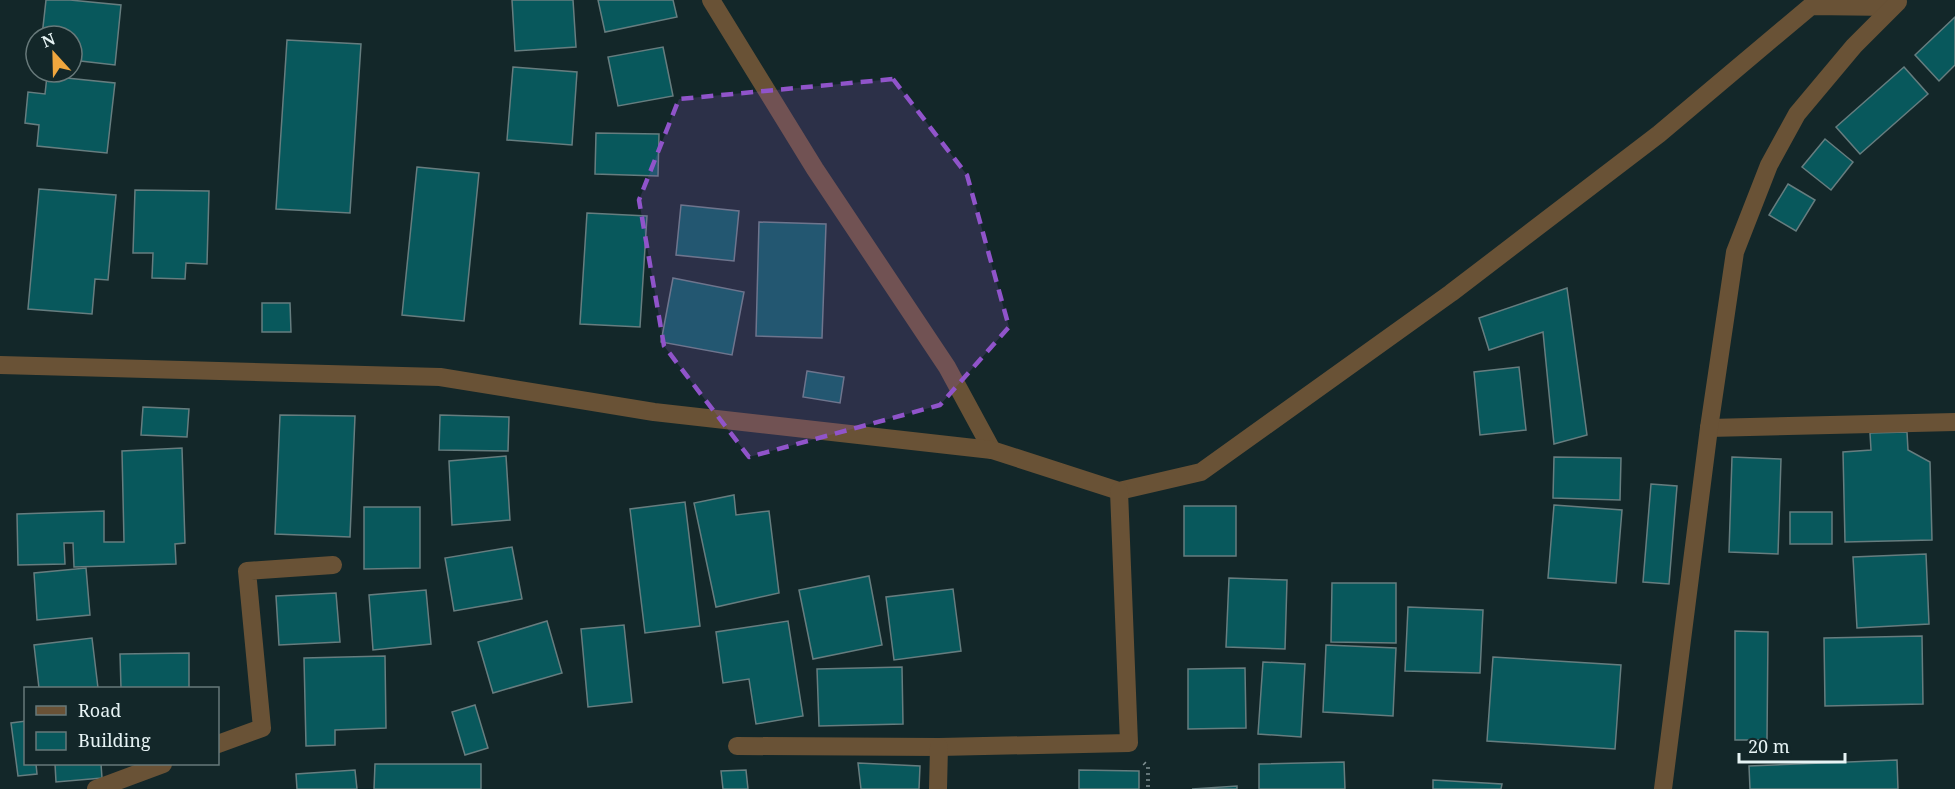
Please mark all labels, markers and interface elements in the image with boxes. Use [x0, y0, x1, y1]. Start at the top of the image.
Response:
north arrow [24, 24, 84, 84]
text: N [38, 27, 59, 53]
legend [24, 687, 219, 765]
text: Road [78, 698, 121, 722]
scale bar [1739, 726, 1846, 764]
text: Building [78, 728, 151, 752]
text: 20 m [1748, 734, 1790, 758]

